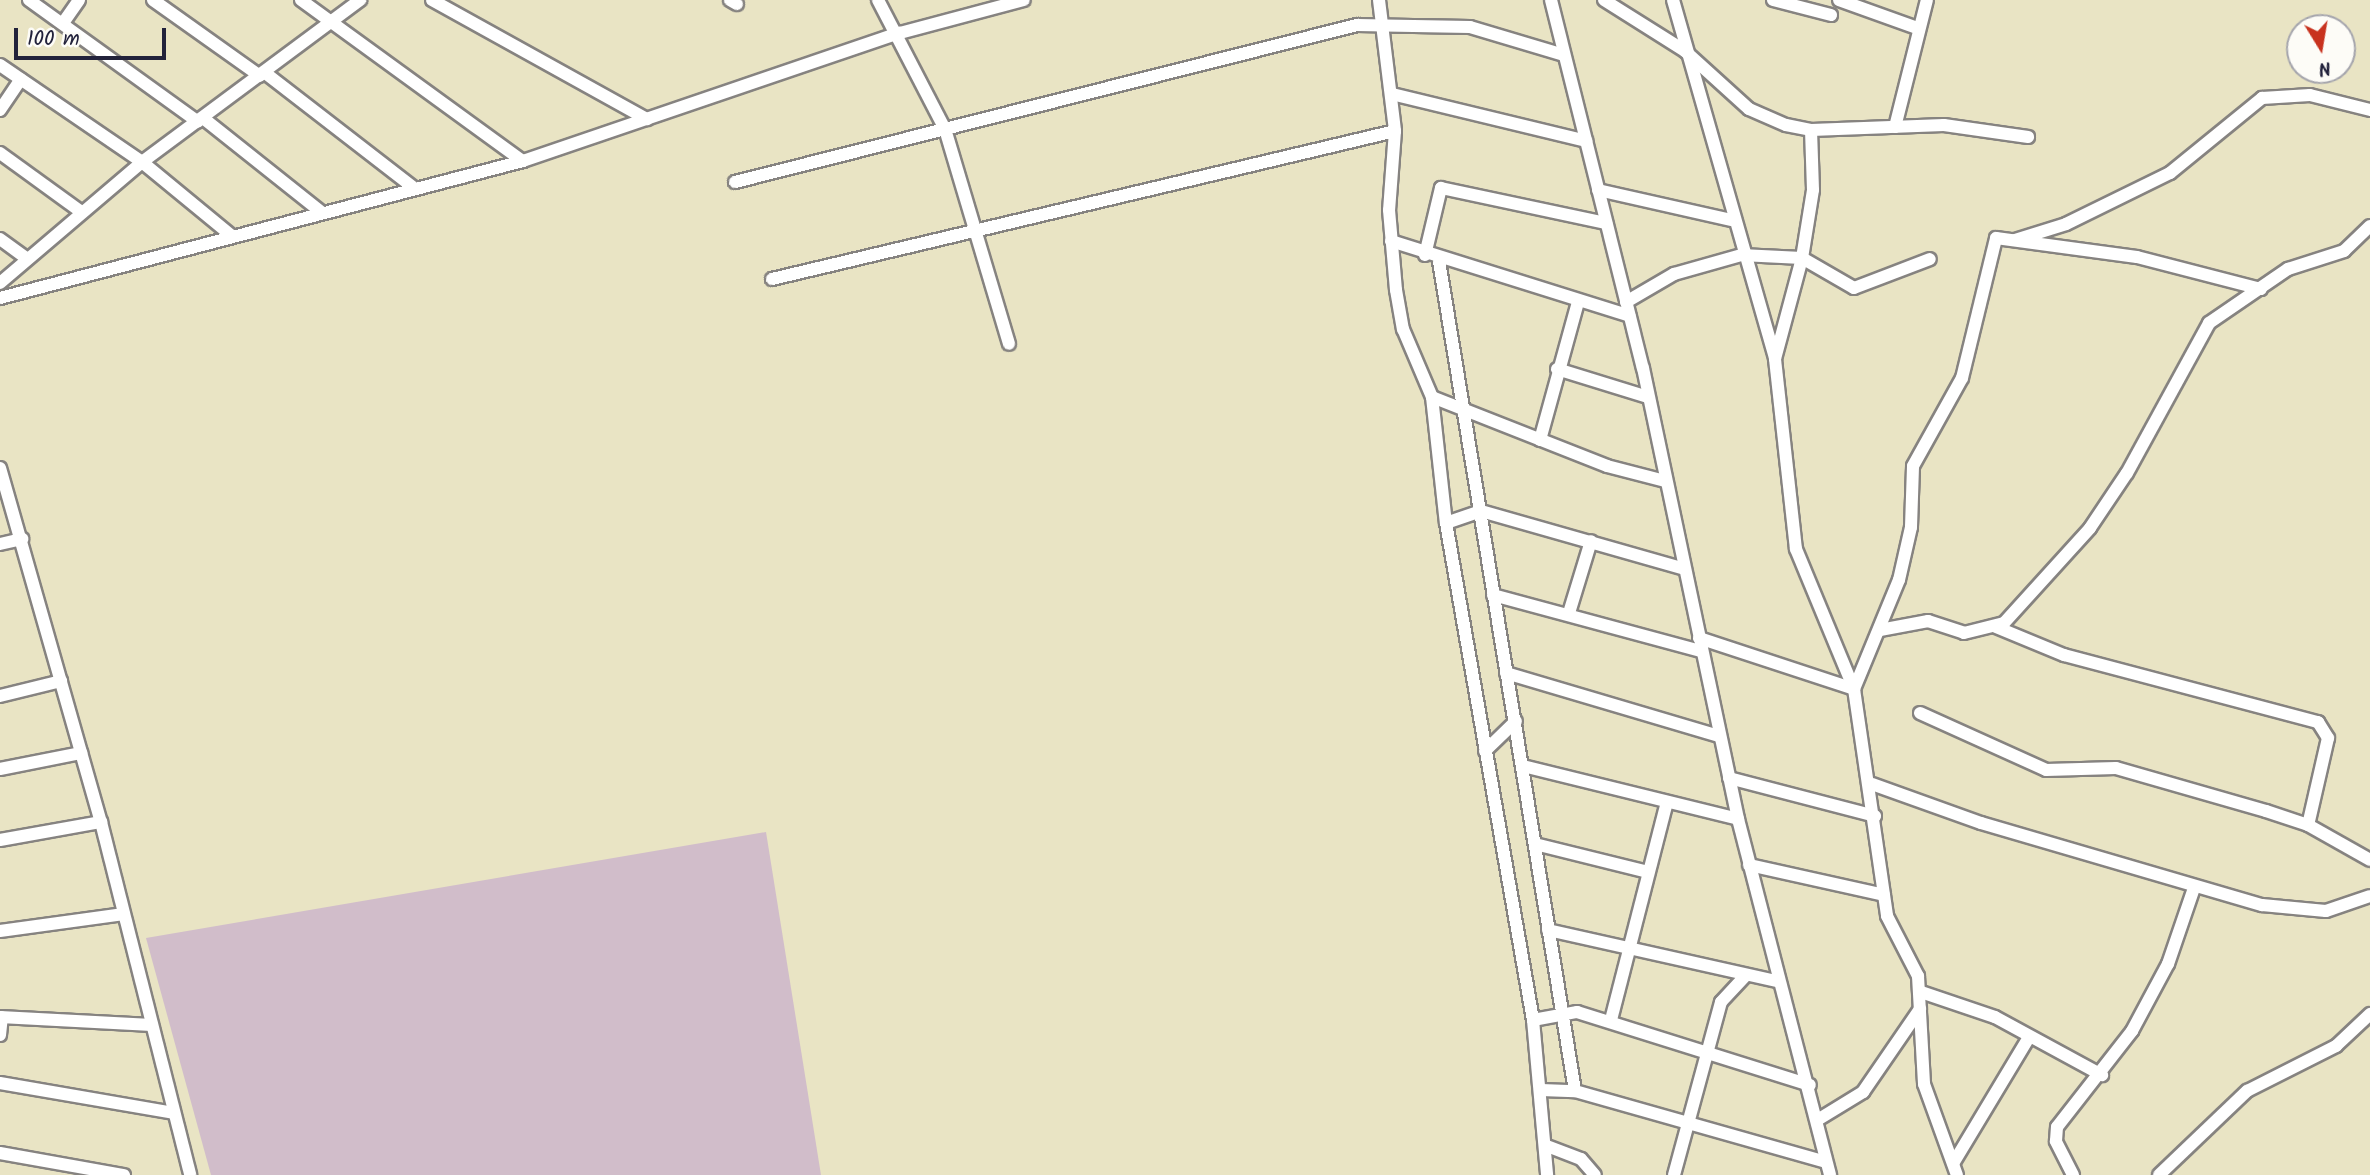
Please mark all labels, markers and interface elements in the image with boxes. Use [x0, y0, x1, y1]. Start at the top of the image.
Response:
scale bar [18, 14, 170, 58]
north arrow [2286, 14, 2356, 84]
text: 100 m [27, 23, 80, 56]
text: N [2316, 52, 2333, 84]

